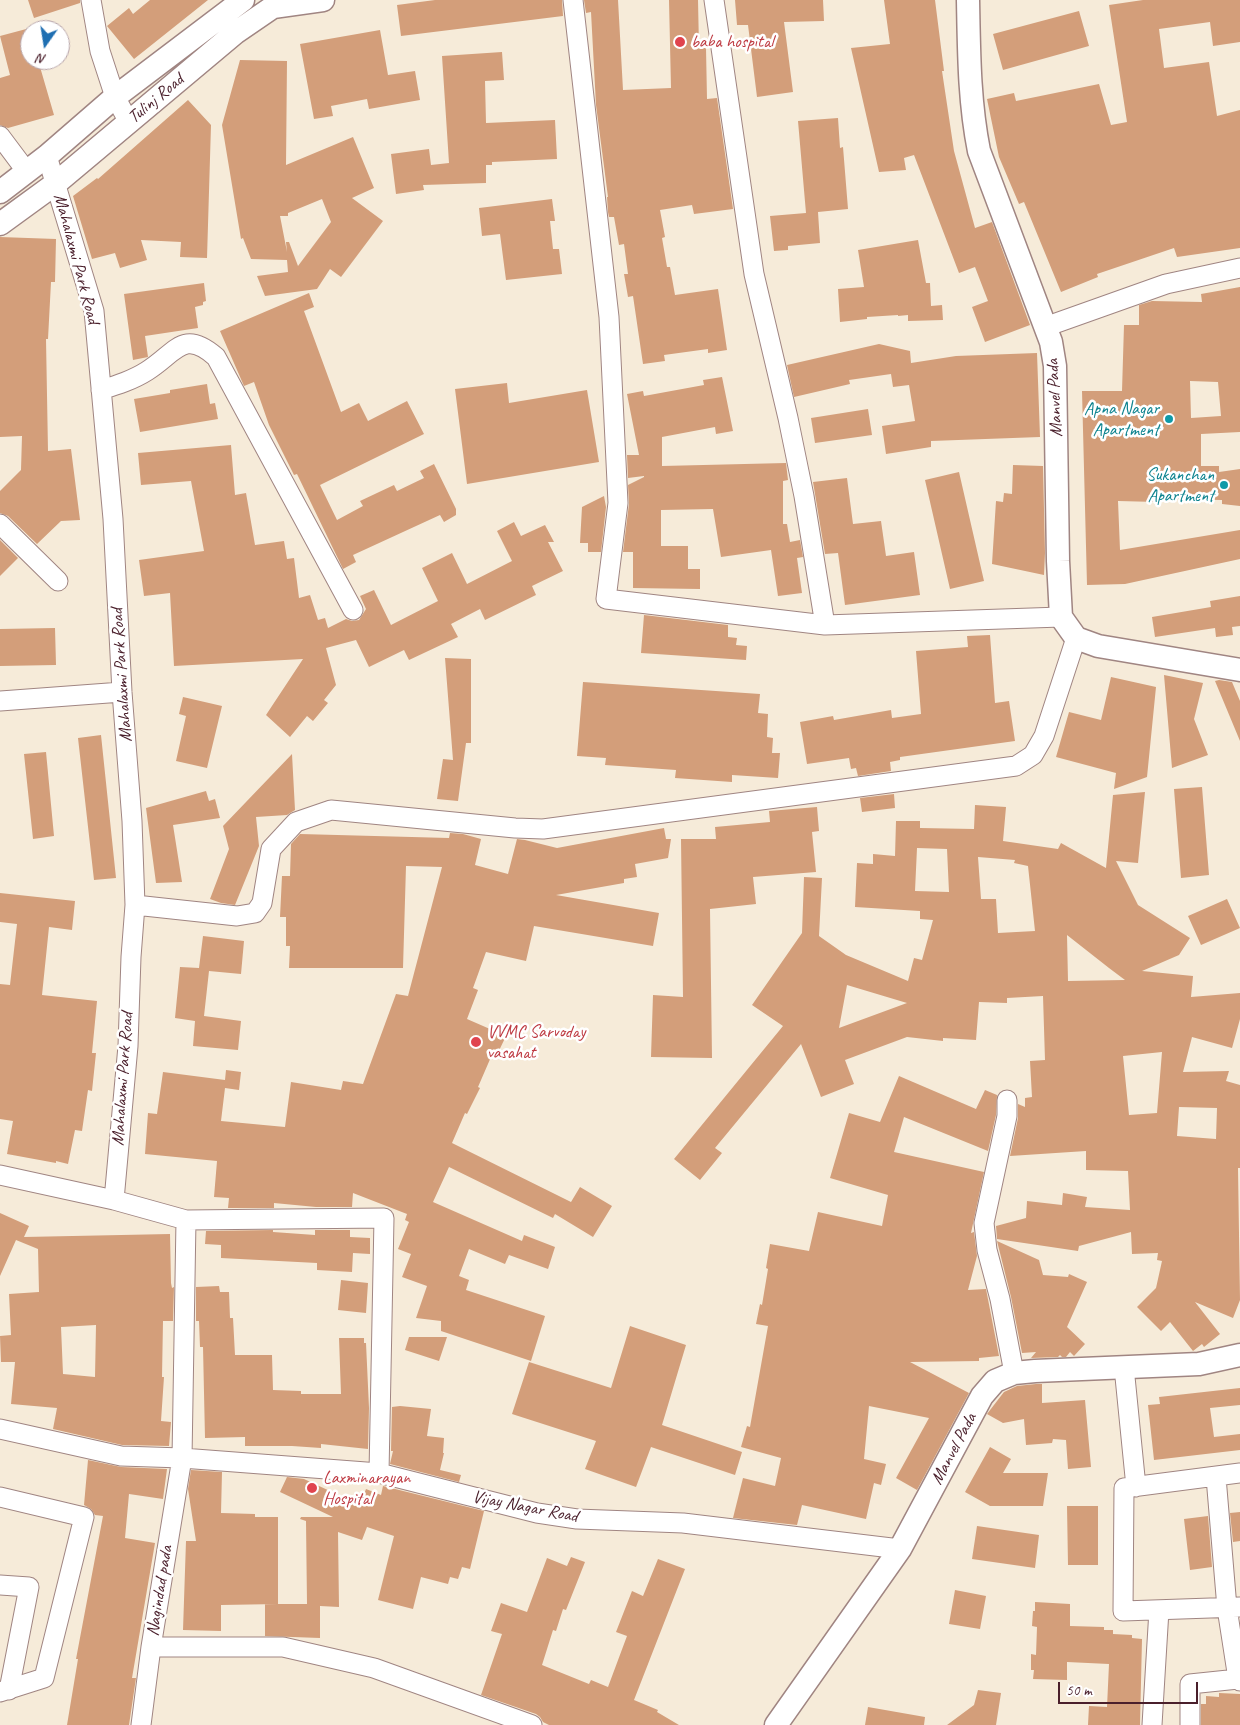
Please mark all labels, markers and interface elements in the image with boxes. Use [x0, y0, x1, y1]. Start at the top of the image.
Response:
north arrow [20, 20, 70, 70]
place label: baba hospital [691, 31, 773, 53]
marker: baba hospital [673, 35, 687, 49]
text: N [36, 50, 48, 68]
street label: Tulinj Road [124, 69, 188, 129]
street label: Mahalaxmi Park Road [48, 192, 104, 326]
street label: Manvel Pada [1042, 359, 1068, 437]
place label: Apna Nagar Apartment [1084, 398, 1159, 440]
marker: Apna Nagar Apartment [1163, 413, 1175, 425]
place label: Sukanchan Apartment [1146, 464, 1214, 506]
marker: Sukanchan Apartment [1218, 479, 1230, 491]
street label: Mahalaxmi Park Road [107, 607, 137, 743]
street label: Mahalaxmi Park Road [108, 1011, 138, 1147]
place label: VVMC Sarvoday vasahat [487, 1021, 585, 1064]
marker: VVMC Sarvoday vasahat [469, 1035, 483, 1049]
street label: Manvel Pada [926, 1410, 982, 1488]
place label: Laxminarayan Hospital [323, 1467, 410, 1510]
marker: Laxminarayan Hospital [305, 1481, 319, 1495]
street label: Vijay Nagar Road [471, 1486, 579, 1528]
street label: Nagindad pada [142, 1544, 178, 1638]
scale bar [1060, 1672, 1200, 1704]
text: 50 m [1066, 1681, 1092, 1700]

